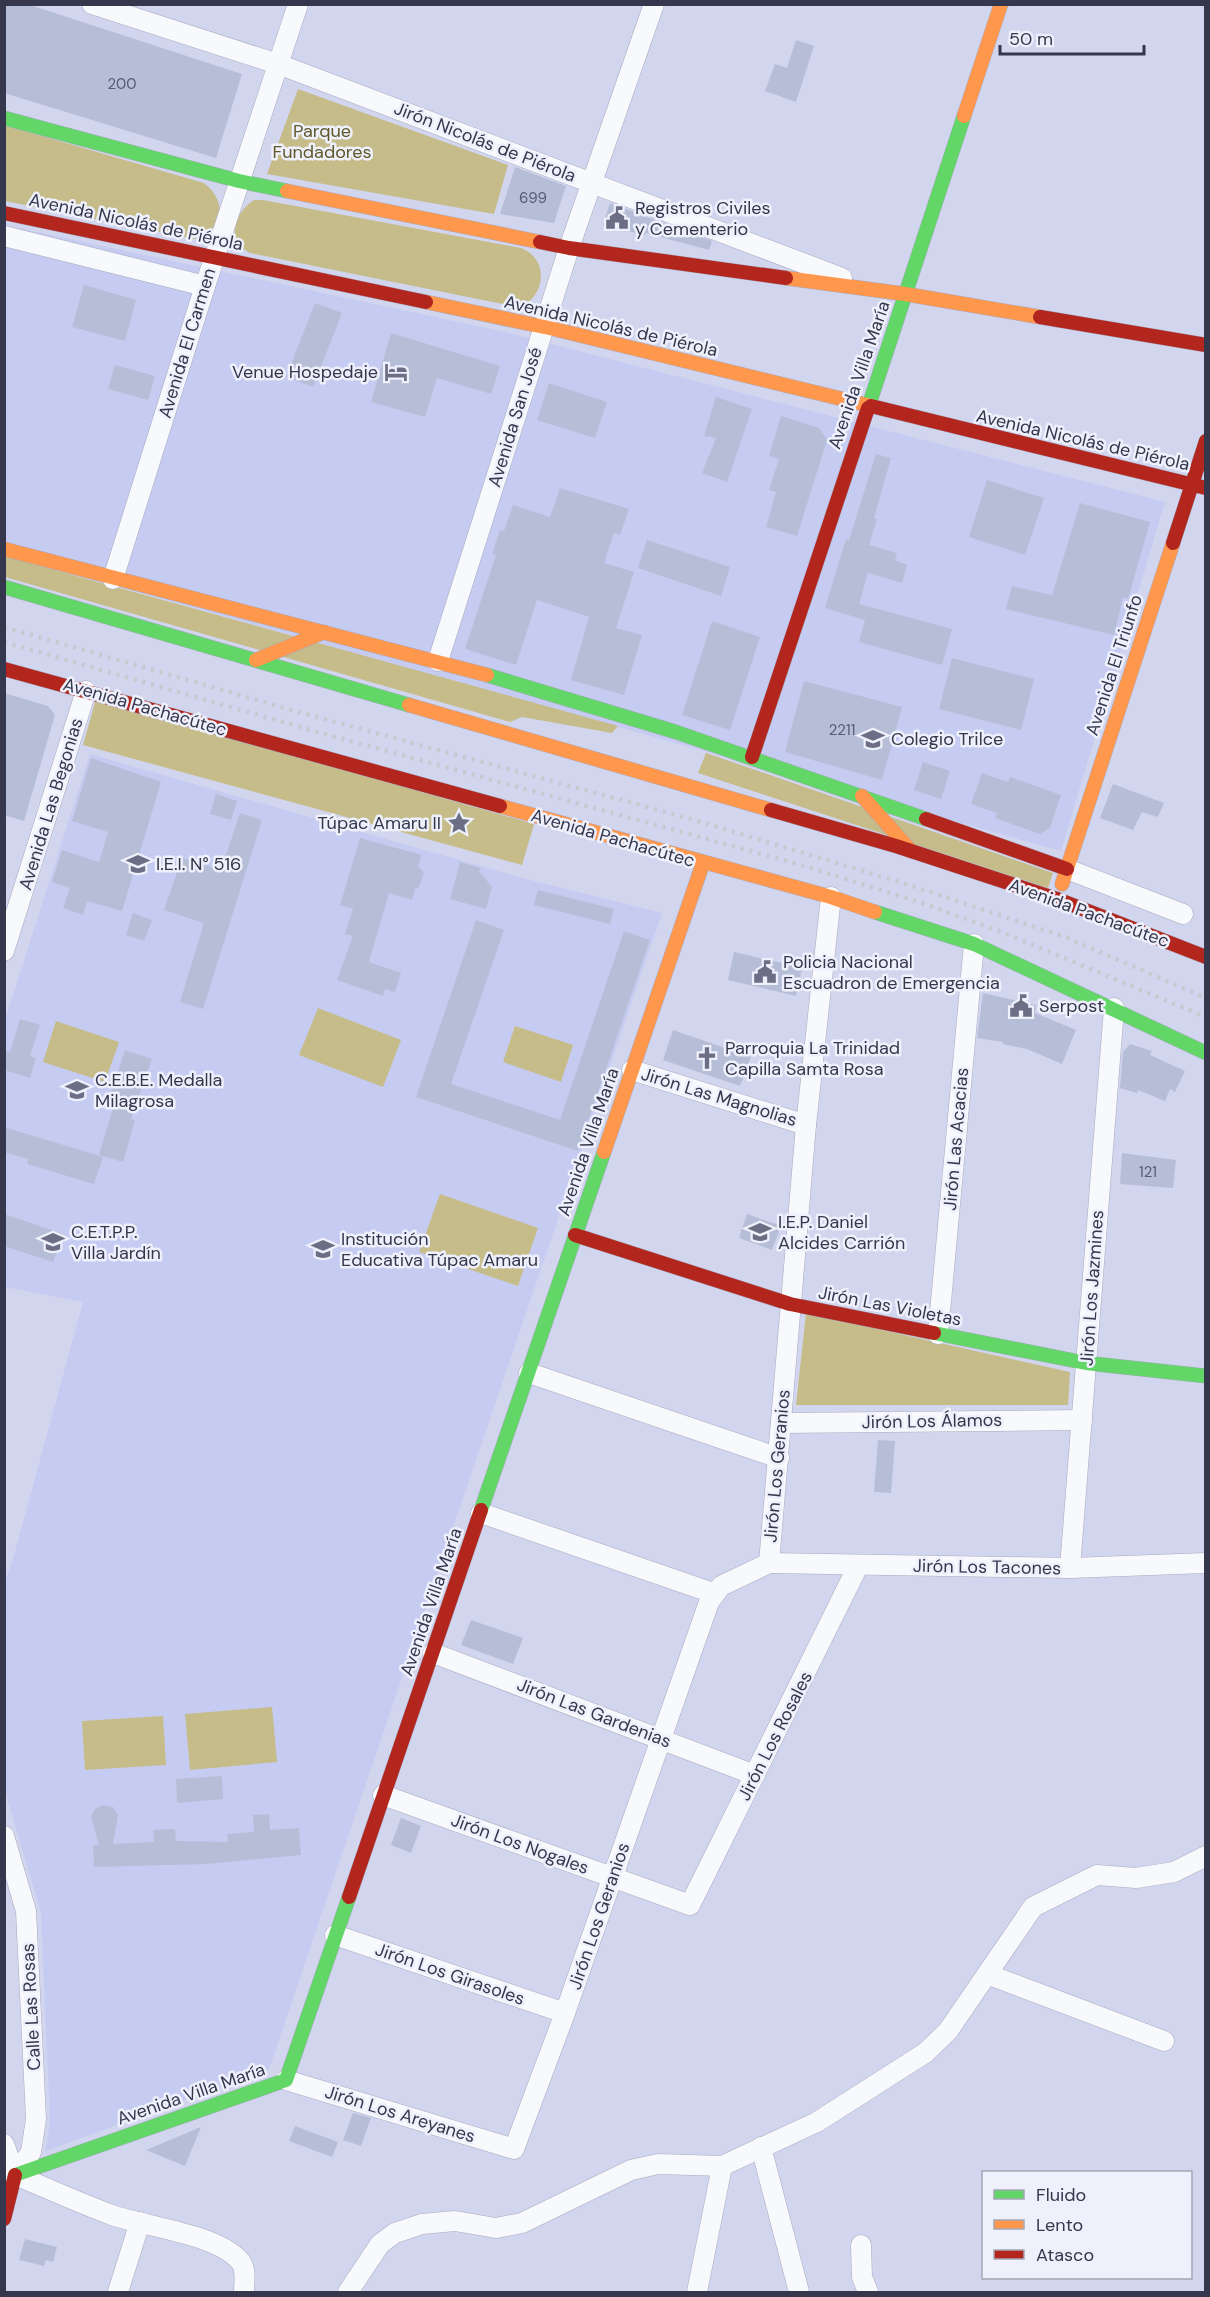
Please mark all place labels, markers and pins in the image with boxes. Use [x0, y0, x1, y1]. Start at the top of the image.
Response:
place label: Registros Civiles y Cementerio [635, 196, 771, 241]
public building icon: Registros Civiles y Cementerio [604, 205, 630, 231]
hotel icon: Venue Hospedaje [383, 359, 409, 385]
place label: Venue Hospedaje [232, 360, 378, 384]
school or university icon: Colegio Trilce [860, 726, 886, 752]
place label: Colegio Trilce [891, 727, 1003, 751]
place icon: Túpac Amaru II [446, 810, 472, 836]
place label: Túpac Amaru II [317, 811, 441, 835]
school or university icon: I.E.I. N° 516 [125, 851, 151, 877]
place label: I.E.I. N° 516 [156, 852, 241, 876]
place label: Policia Nacional Escuadron de Emergencia [783, 950, 1000, 995]
public building icon: Policia Nacional Escuadron de Emergencia [752, 959, 778, 985]
public building icon: Serpost [1008, 993, 1034, 1019]
place label: Serpost [1039, 994, 1104, 1018]
place label: Parroquia La Trinidad Capilla Samta Rosa [725, 1036, 900, 1081]
church icon: Parroquia La Trinidad Capilla Samta Rosa [694, 1045, 720, 1071]
place label: C.E.B.E. Medalla Milagrosa [95, 1068, 222, 1113]
school or university icon: C.E.B.E. Medalla Milagrosa [64, 1077, 90, 1103]
place label: I.E.P. Daniel Alcides Carrión [778, 1210, 905, 1255]
school or university icon: I.E.P. Daniel Alcides Carrión [747, 1219, 773, 1245]
place label: C.E.T.P.P. Villa Jardín [71, 1220, 161, 1265]
place label: Institución Educativa Túpac Amaru [341, 1227, 538, 1272]
school or university icon: C.E.T.P.P. Villa Jardín [40, 1229, 66, 1255]
school or university icon: Institución Educativa Túpac Amaru [310, 1236, 336, 1262]

